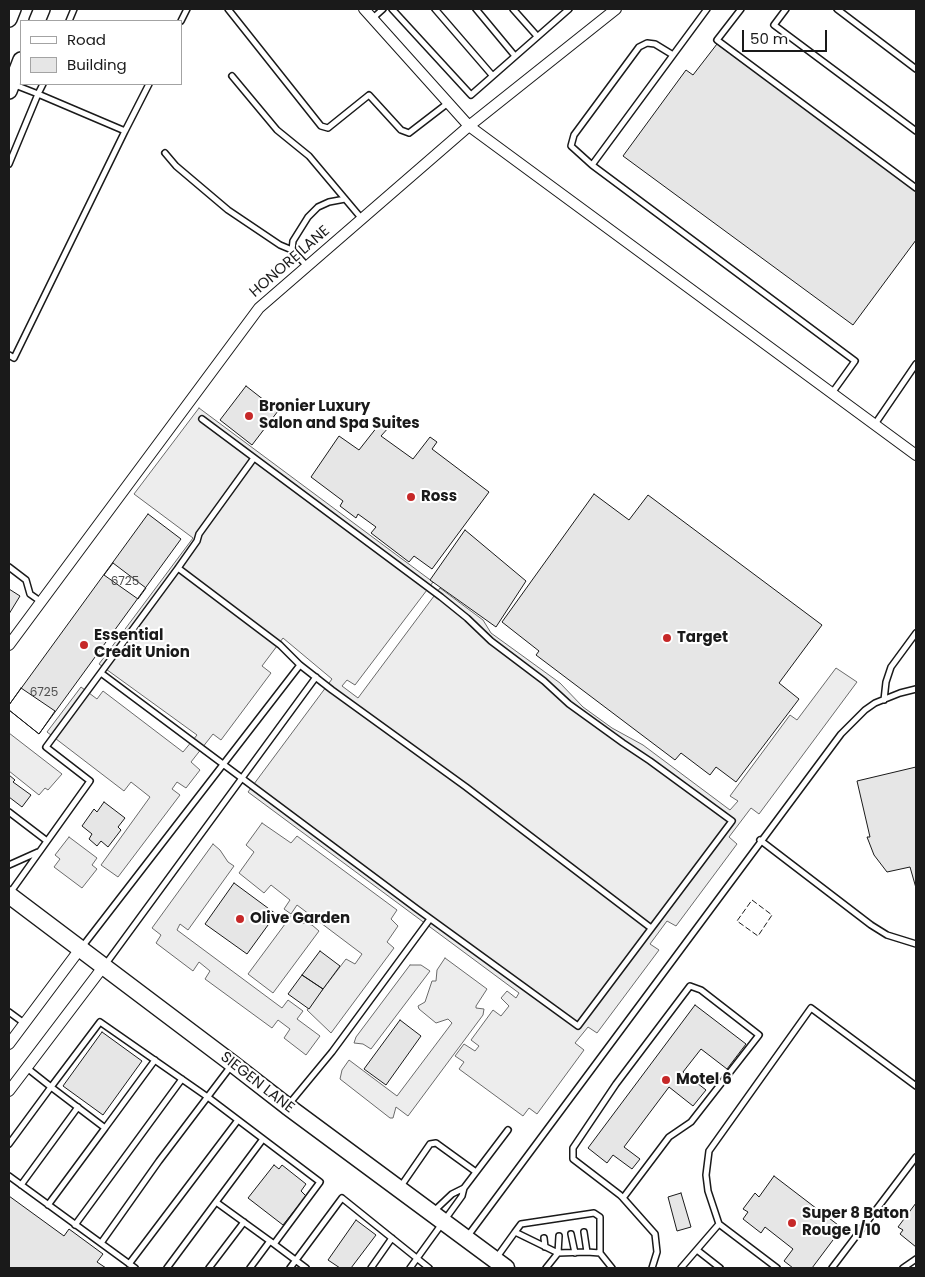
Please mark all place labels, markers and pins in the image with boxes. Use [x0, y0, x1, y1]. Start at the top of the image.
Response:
place label: Bronier Luxury Salon and Spa Suites [259, 398, 420, 433]
marker: Bronier Luxury Salon and Spa Suites [243, 410, 255, 422]
place label: Ross [421, 488, 457, 506]
marker: Ross [405, 491, 417, 503]
place label: Essential Credit Union [94, 627, 190, 662]
place label: Target [677, 629, 728, 647]
marker: Target [661, 632, 673, 644]
marker: Essential Credit Union [78, 639, 90, 651]
place label: Olive Garden [250, 910, 350, 928]
marker: Olive Garden [234, 913, 246, 925]
place label: Motel 6 [676, 1071, 732, 1089]
marker: Motel 6 [660, 1074, 672, 1086]
place label: Super 8 Baton Rouge I/10 [802, 1205, 909, 1240]
marker: Super 8 Baton Rouge I/10 [786, 1217, 798, 1229]

